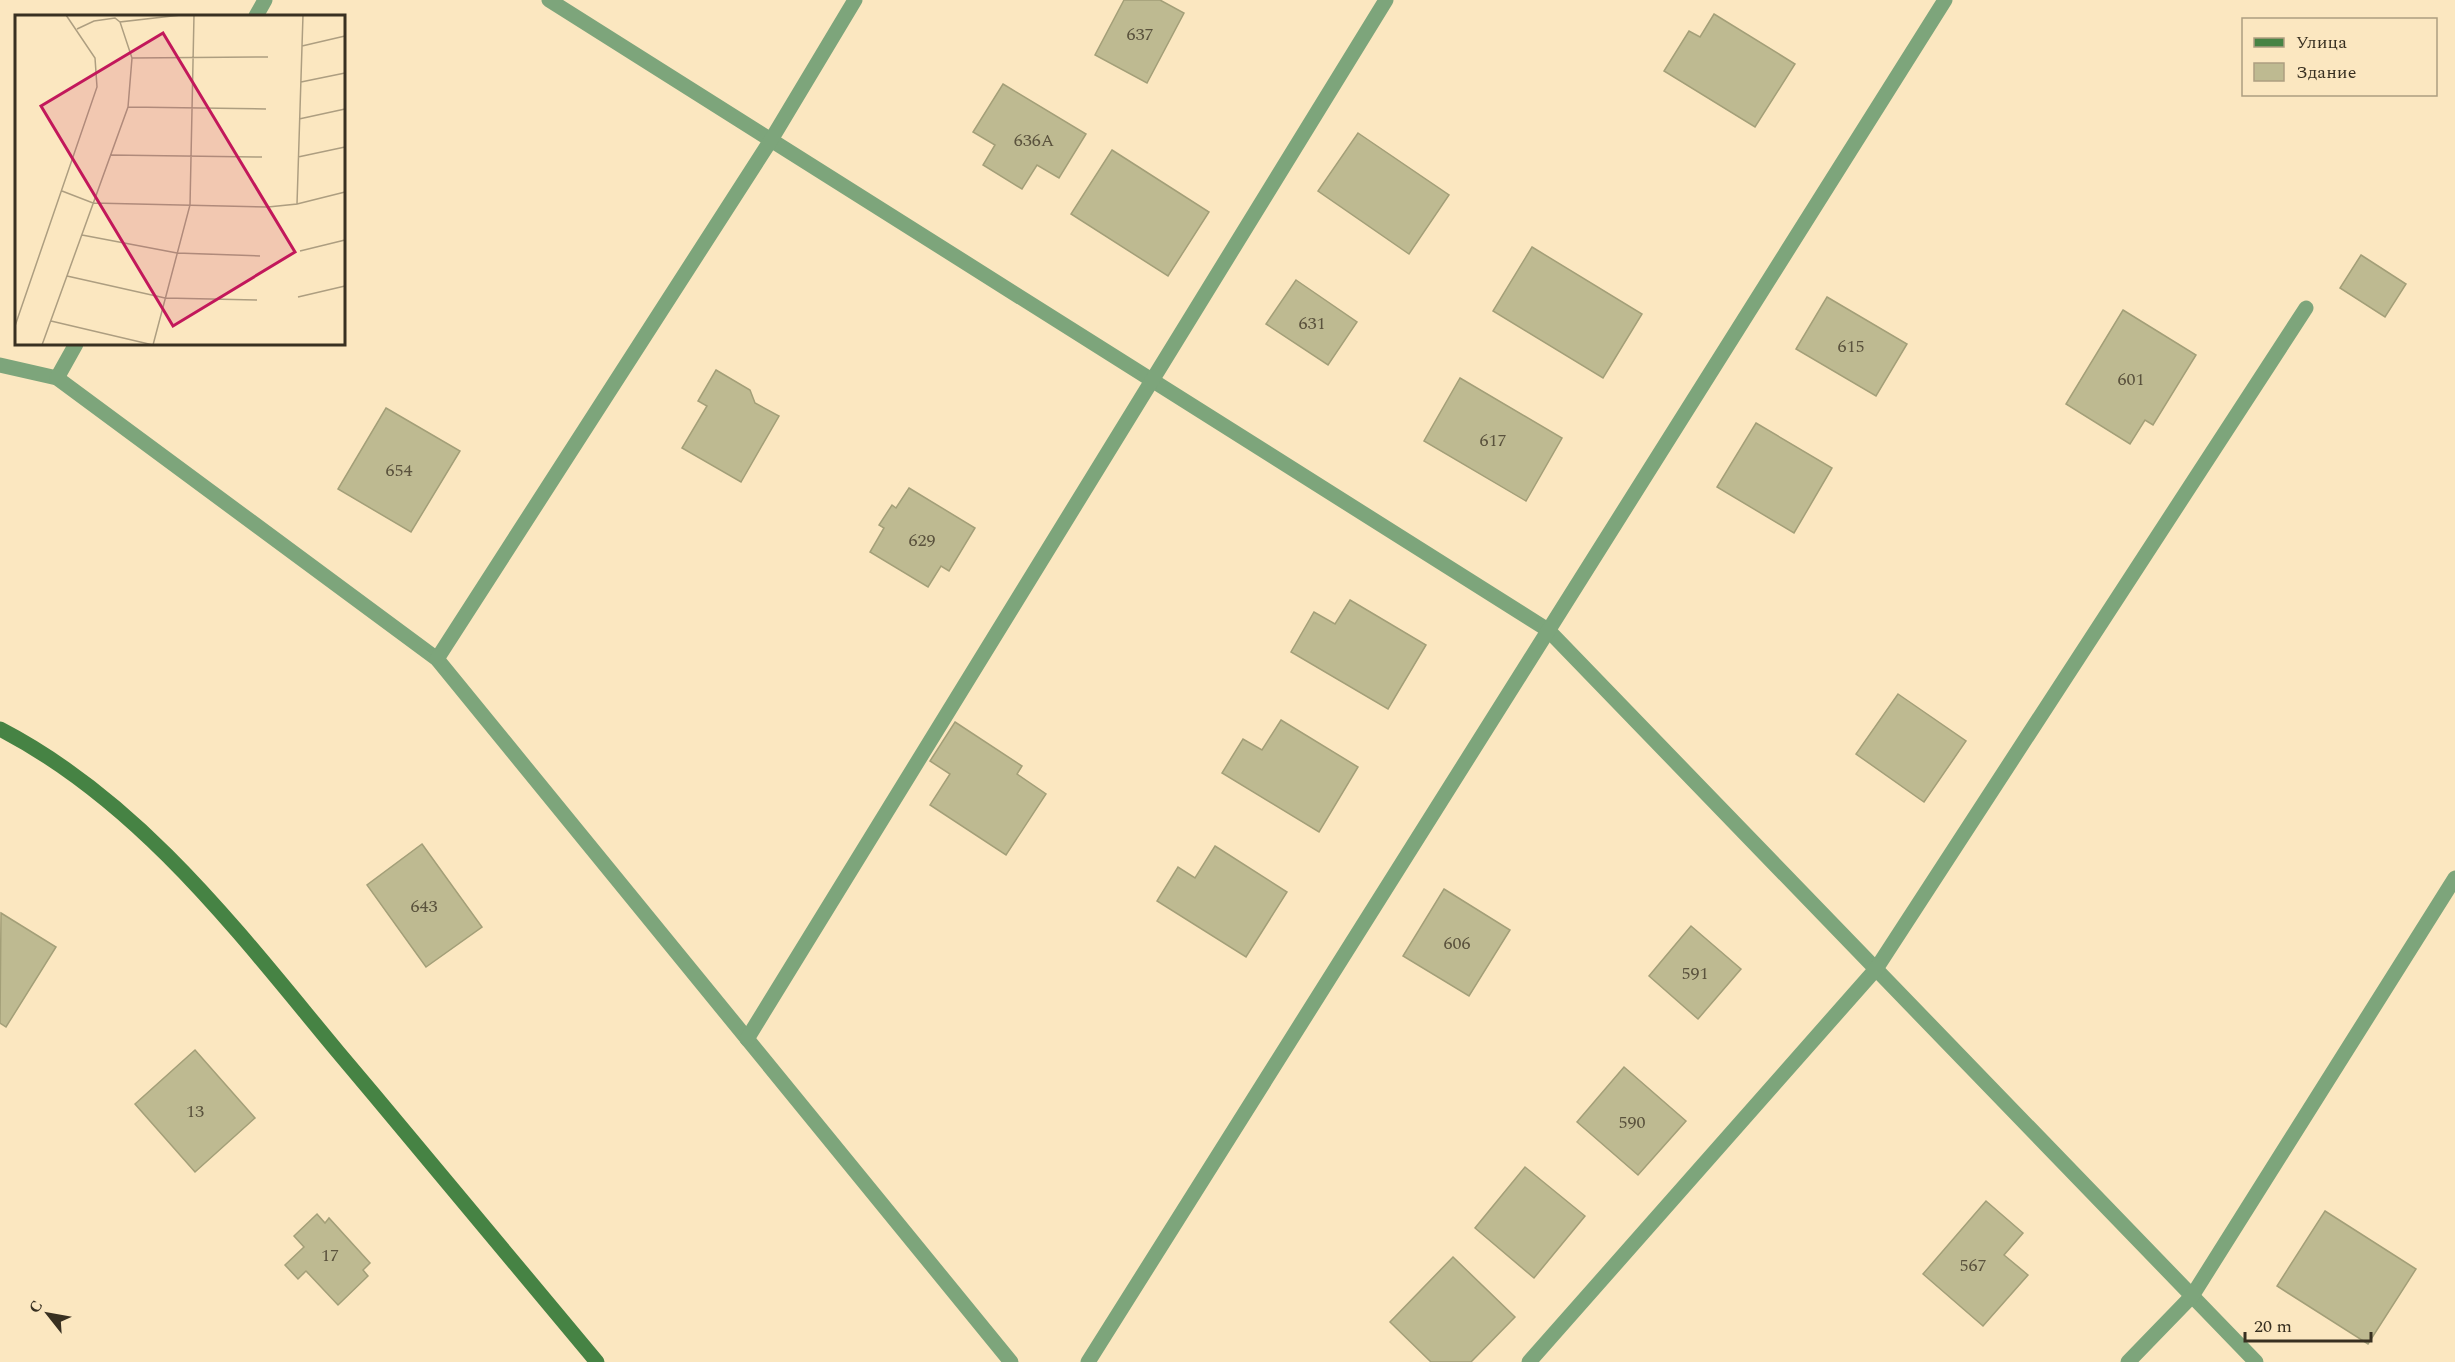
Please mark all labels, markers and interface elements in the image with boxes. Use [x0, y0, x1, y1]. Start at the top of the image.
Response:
inset map [15, 15, 345, 345]
legend [2242, 18, 2437, 96]
house number: 637 [1127, 21, 1154, 48]
text: Улица [2296, 29, 2347, 56]
text: Здание [2296, 59, 2356, 86]
house number: 636А [1014, 127, 1054, 154]
house number: 631 [1299, 310, 1326, 337]
house number: 615 [1838, 333, 1865, 360]
house number: 601 [2118, 366, 2145, 393]
house number: 617 [1480, 427, 1507, 454]
house number: 654 [386, 457, 413, 484]
house number: 629 [909, 527, 936, 554]
house number: 643 [411, 893, 438, 920]
house number: 606 [1444, 930, 1471, 957]
house number: 591 [1682, 960, 1709, 987]
house number: 13 [186, 1098, 204, 1125]
house number: 590 [1619, 1109, 1646, 1136]
house number: 17 [321, 1242, 339, 1269]
house number: 567 [1960, 1252, 1987, 1279]
north arrow [18, 1284, 78, 1344]
text: С [23, 1296, 49, 1318]
scale bar [2245, 1305, 2371, 1343]
text: 20 m [2254, 1313, 2292, 1340]

